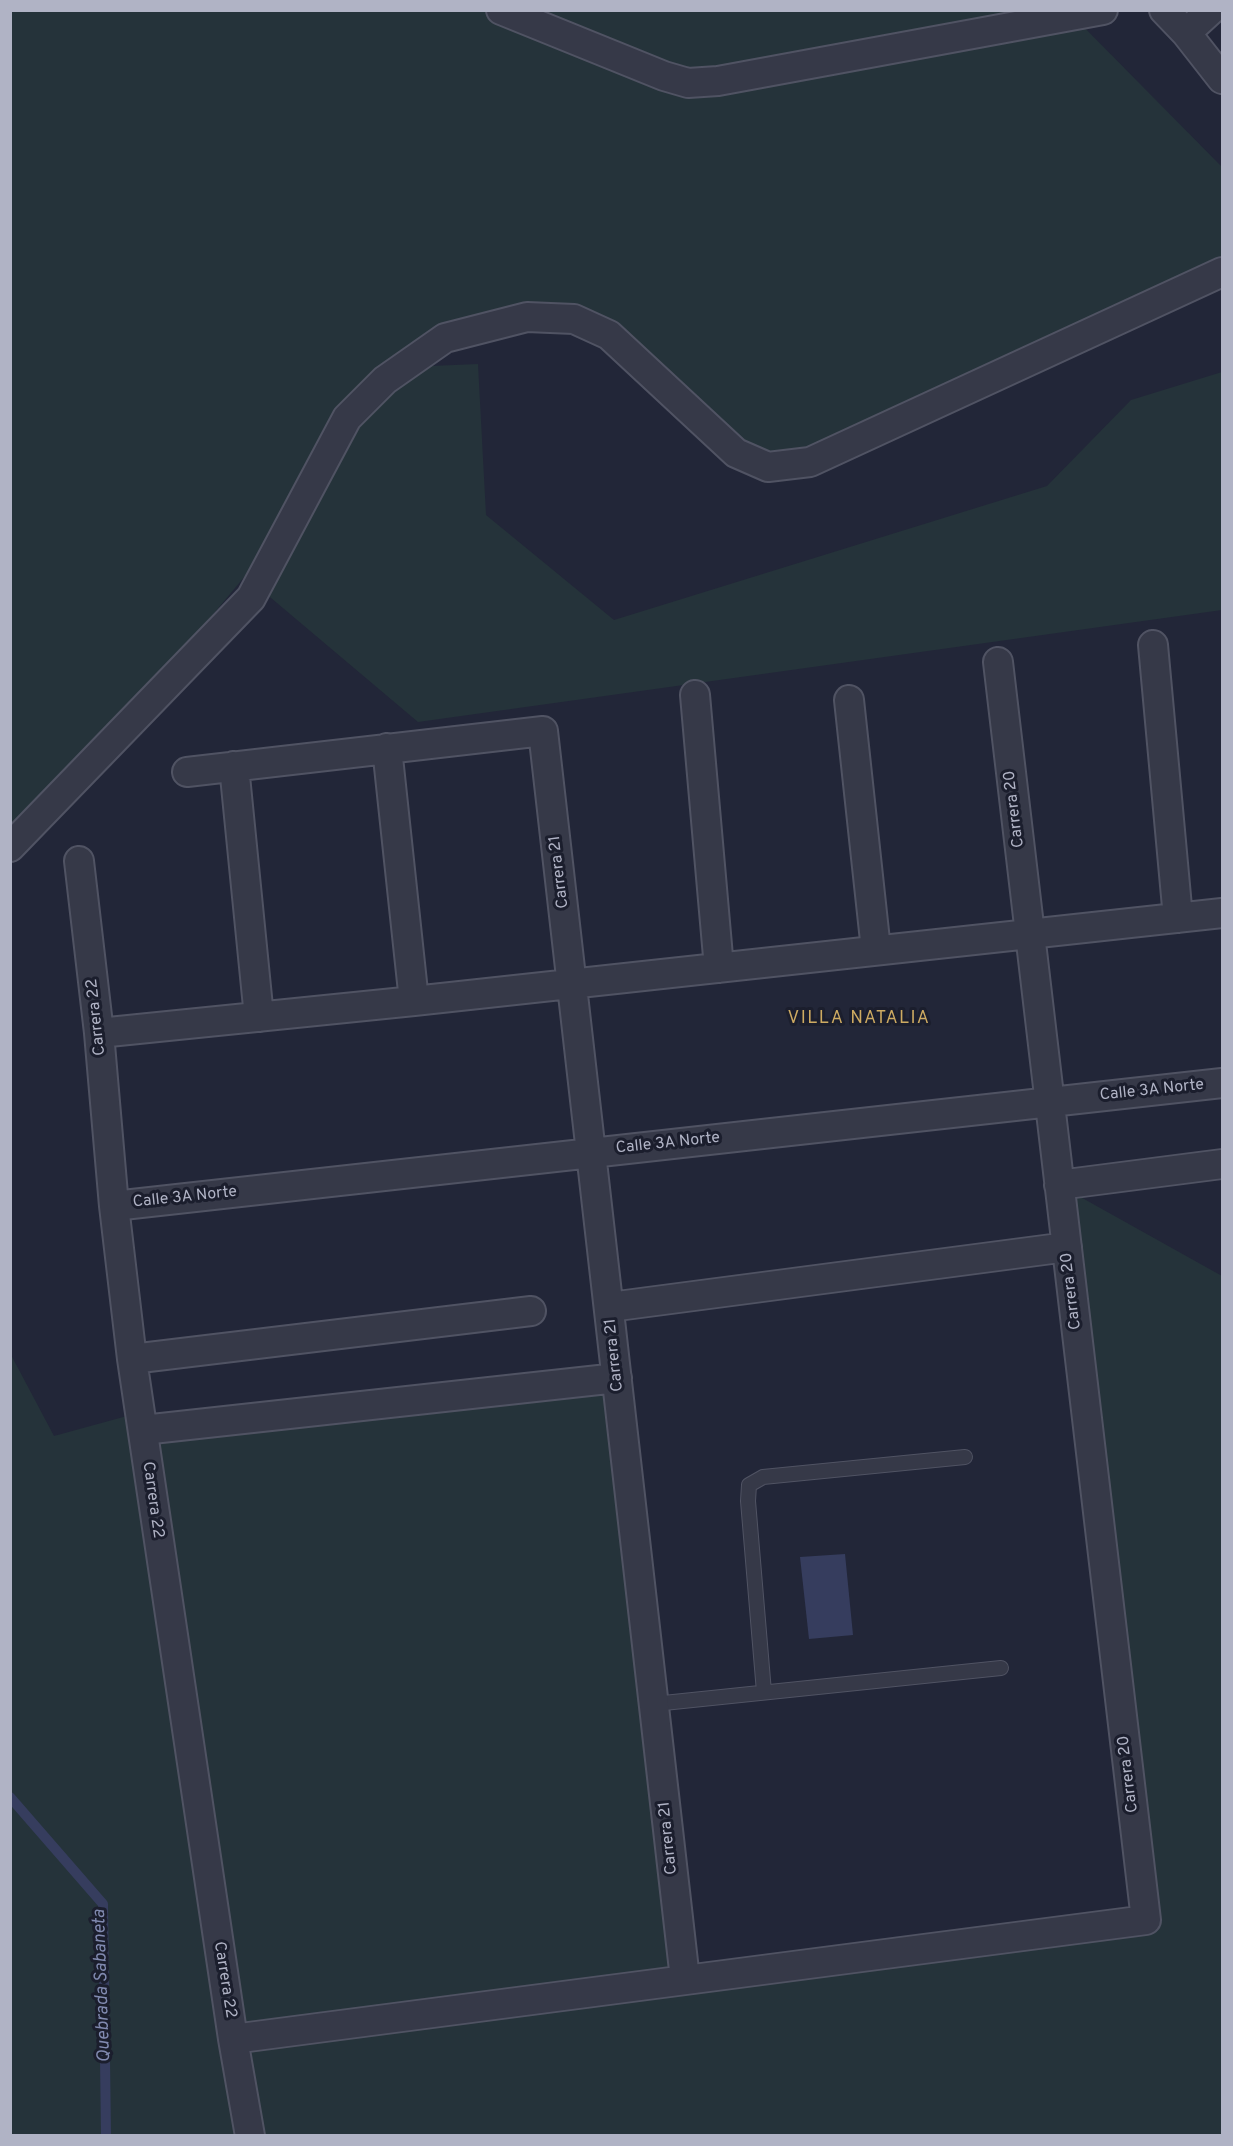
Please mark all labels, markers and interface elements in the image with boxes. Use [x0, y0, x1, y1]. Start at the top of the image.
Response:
street label: Carrera 20 [1001, 769, 1029, 849]
street label: Carrera 21 [546, 834, 574, 910]
street label: Carrera 22 [83, 978, 111, 1056]
district label: VILLA NATALIA [788, 1008, 930, 1030]
street label: Calle 3A Norte [1099, 1076, 1205, 1106]
street label: Calle 3A Norte [615, 1129, 721, 1159]
street label: Calle 3A Norte [132, 1183, 238, 1213]
street label: Carrera 20 [1058, 1251, 1086, 1331]
street label: Carrera 21 [602, 1317, 628, 1393]
street label: Carrera 22 [137, 1460, 167, 1540]
street label: Carrera 20 [1115, 1734, 1143, 1814]
street label: Carrera 21 [656, 1800, 682, 1876]
water label: Quebrada Sabaneta [90, 1909, 116, 2063]
street label: Carrera 22 [208, 1940, 240, 2020]

